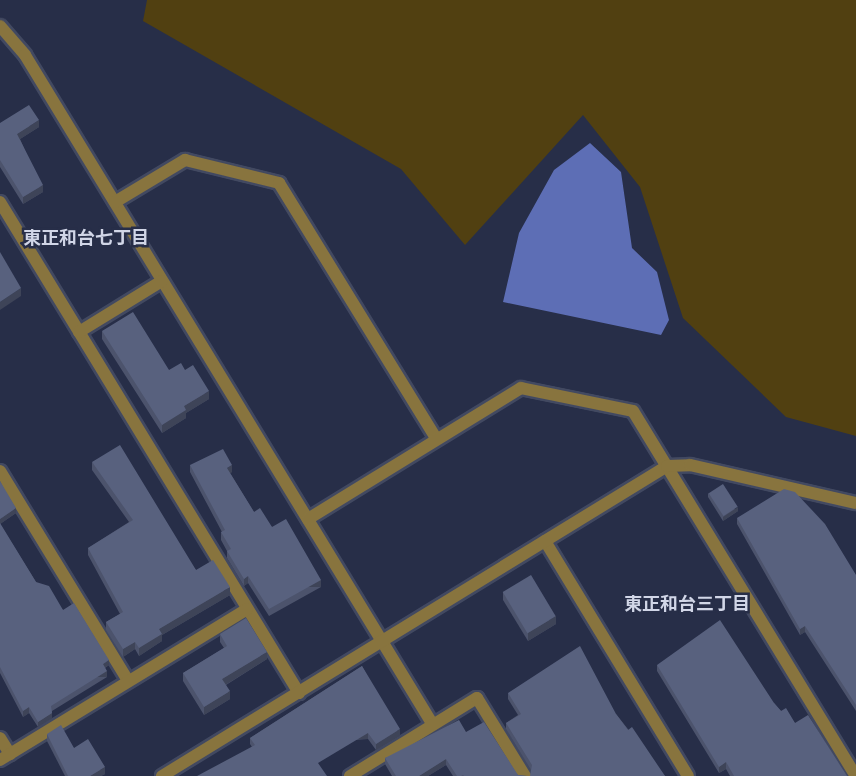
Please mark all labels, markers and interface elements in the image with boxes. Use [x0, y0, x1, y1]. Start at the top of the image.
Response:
district label: 東正和台七丁目 [23, 227, 149, 249]
district label: 東正和台三丁目 [624, 593, 750, 615]

